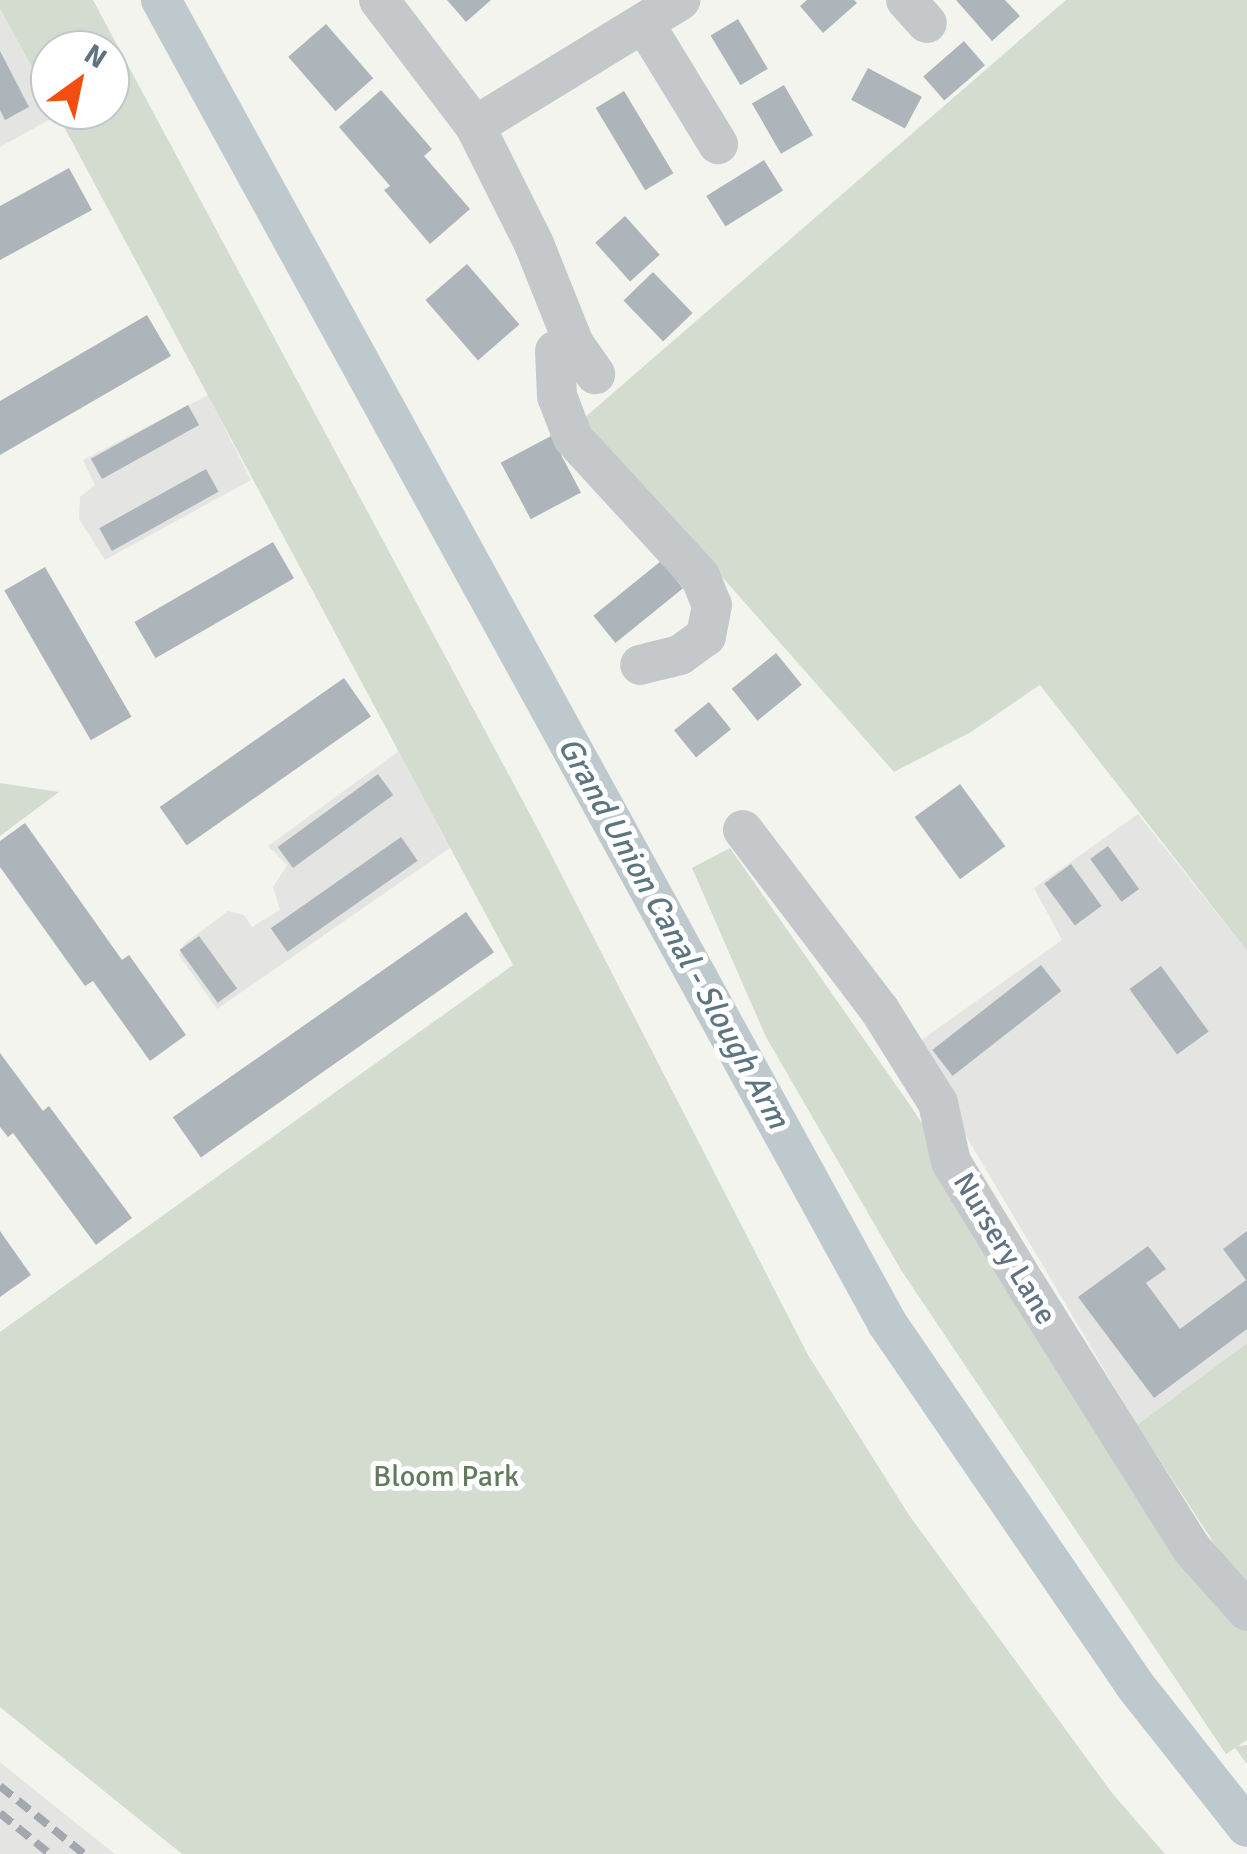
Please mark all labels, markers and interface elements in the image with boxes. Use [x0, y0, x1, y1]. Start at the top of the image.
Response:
north arrow [30, 30, 130, 130]
text: N [78, 37, 113, 76]
water label: Grand Union Canal - Slough Arm [549, 731, 797, 1135]
street label: Nursery Lane [945, 1167, 1063, 1331]
park label: Bloom Park [373, 1459, 519, 1495]

